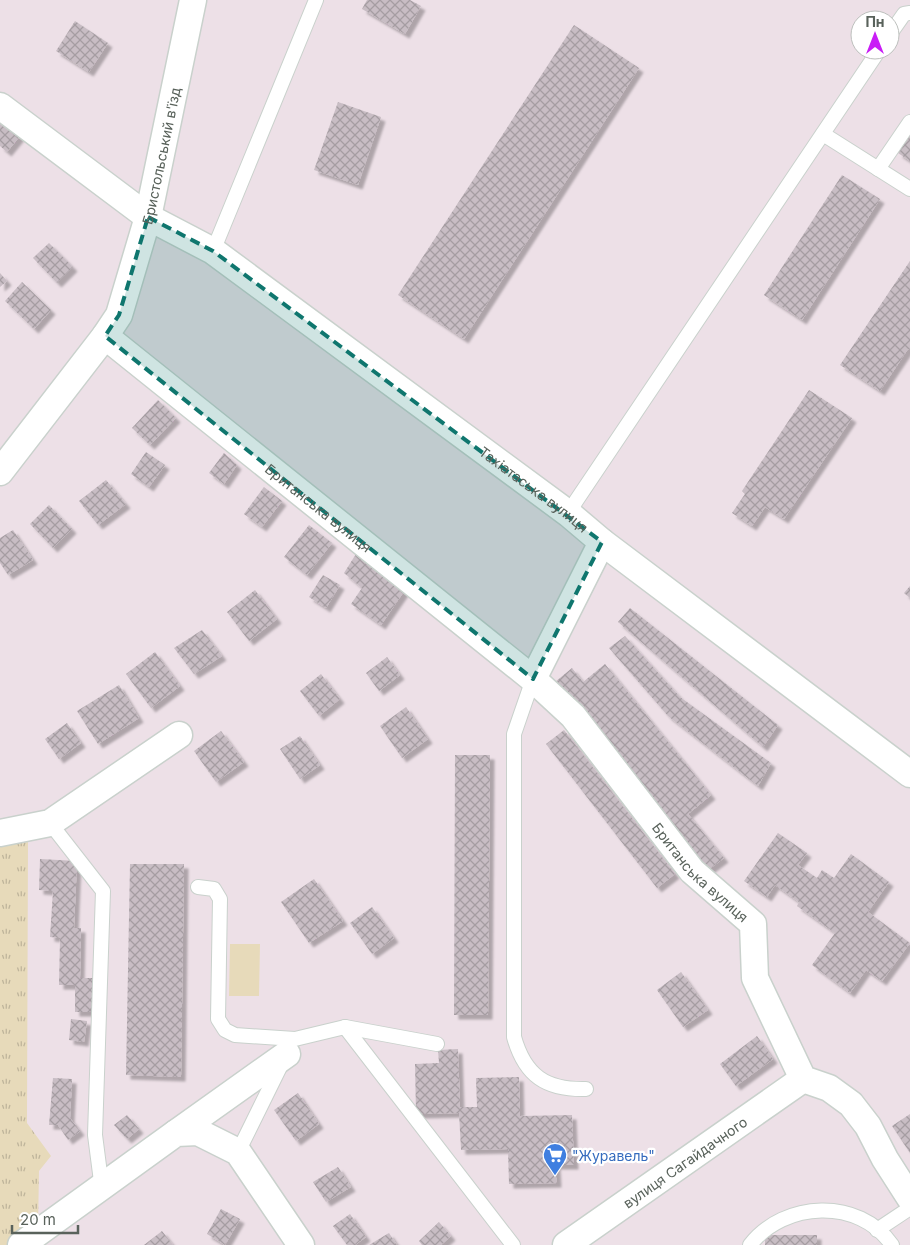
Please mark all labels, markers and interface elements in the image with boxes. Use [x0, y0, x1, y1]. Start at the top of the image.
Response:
north arrow [850, 10, 900, 60]
text: Пн [865, 13, 885, 30]
street label: Бристольський в'їзд [138, 85, 183, 226]
street label: Тахіатаська вулиця [476, 442, 592, 535]
street label: Британська вулиця [262, 460, 375, 555]
street label: Британська вулиця [649, 819, 752, 925]
street label: вулиця Сагайдачного [619, 1112, 750, 1211]
supermarket icon: "Журавель" [542, 1142, 568, 1176]
place label: "Журавель" [572, 1147, 655, 1164]
scale bar [12, 1202, 79, 1234]
text: 20 m [20, 1210, 56, 1229]

